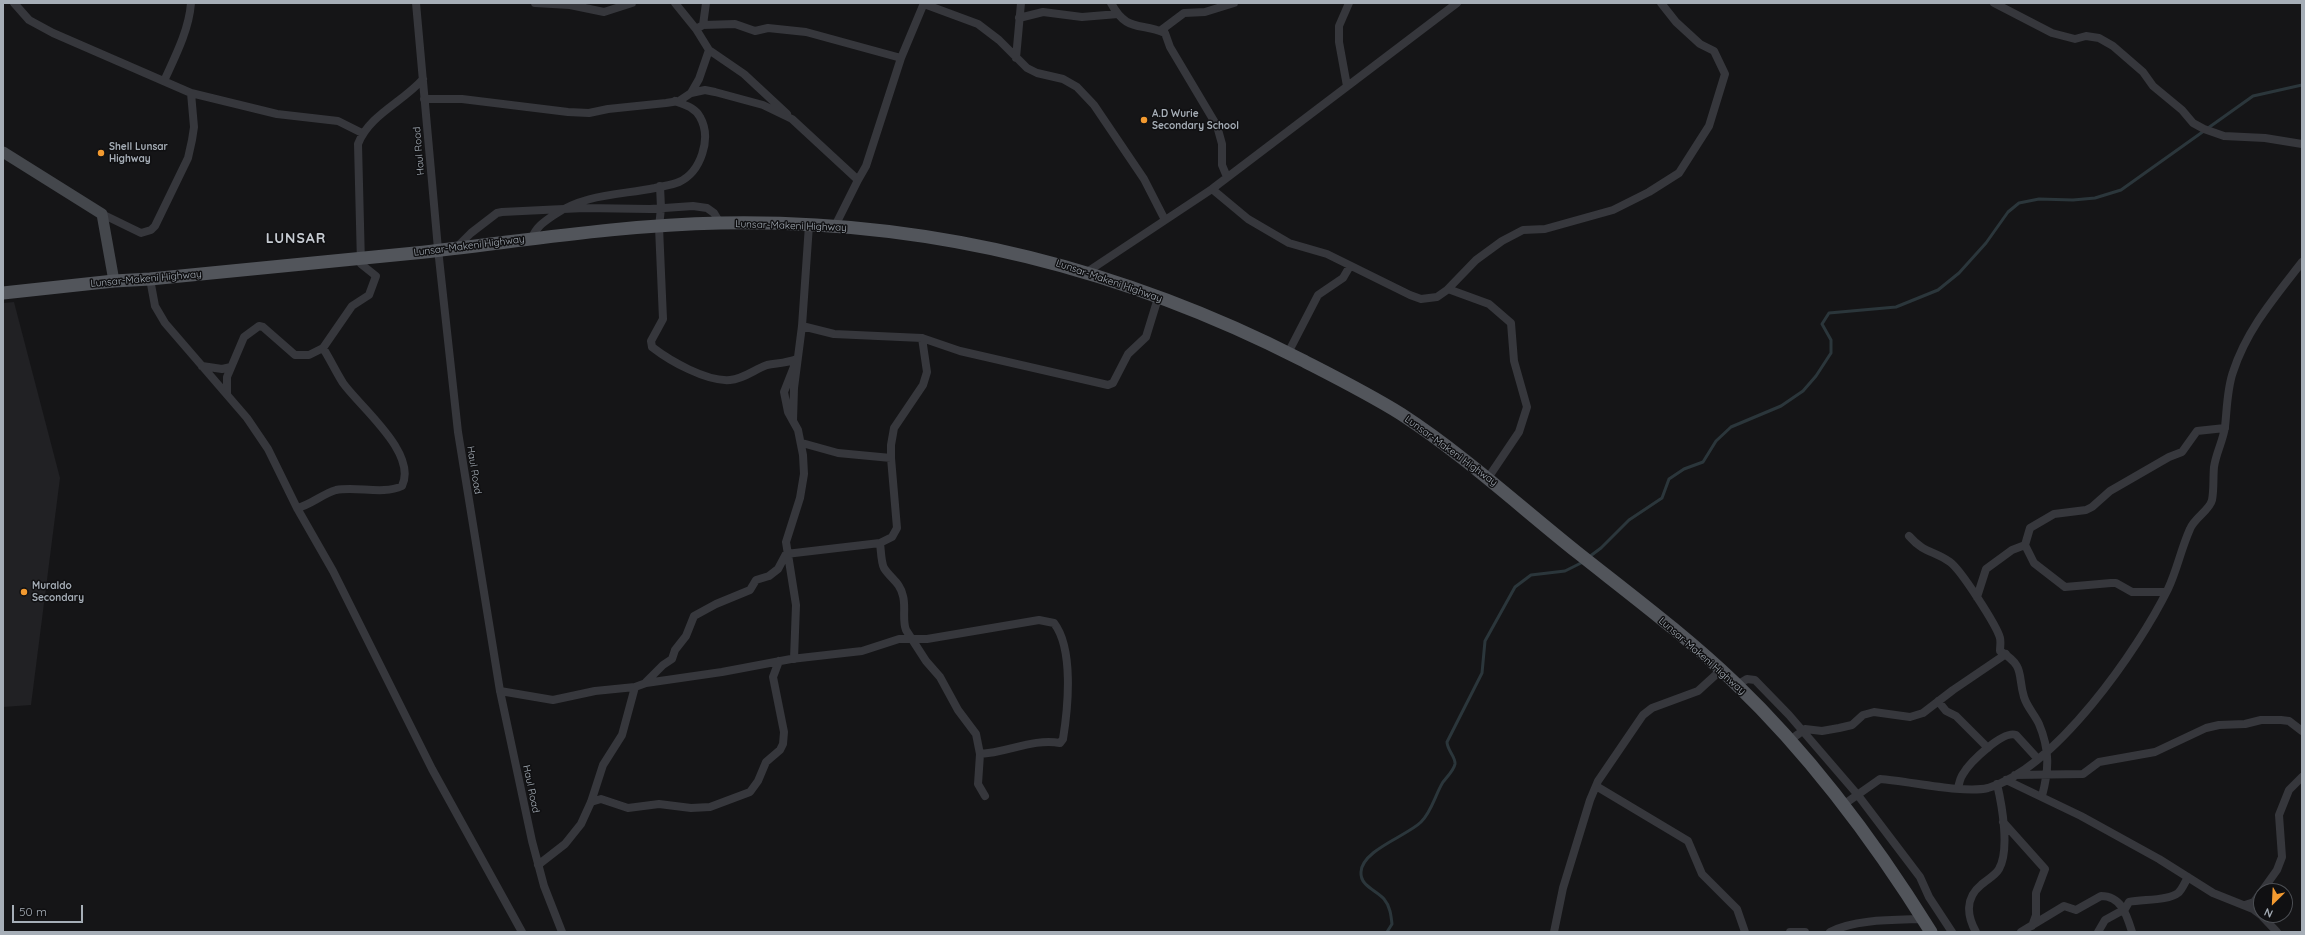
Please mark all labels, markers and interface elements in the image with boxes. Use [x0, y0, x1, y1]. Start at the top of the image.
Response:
place label: A.D Wurie Secondary School [1152, 108, 1239, 132]
marker: A.D Wurie Secondary School [1139, 115, 1149, 125]
street label: Haul Road [411, 126, 427, 176]
place label: Shell Lunsar Highway [109, 141, 168, 164]
marker: Shell Lunsar Highway [96, 148, 106, 158]
street label: Lunsar-Makeni Highway [735, 218, 847, 234]
district label: LUNSAR [266, 231, 326, 247]
street label: Lunsar-Makeni Highway [413, 233, 525, 259]
street label: Lunsar-Makeni Highway [1054, 257, 1164, 305]
street label: Lunsar-Makeni Highway [90, 268, 202, 290]
street label: Lunsar-Makeni Highway [1402, 413, 1500, 489]
street label: Haul Road [464, 445, 484, 495]
place label: Muraldo Secondary [32, 580, 84, 604]
marker: Muraldo Secondary [19, 587, 29, 597]
street label: Lunsar-Makeni Highway [1656, 615, 1748, 697]
street label: Haul Road [520, 764, 542, 814]
north arrow [2253, 883, 2293, 923]
scale bar [14, 897, 85, 923]
text: 50 m [19, 904, 47, 919]
text: N [2262, 905, 2275, 921]

